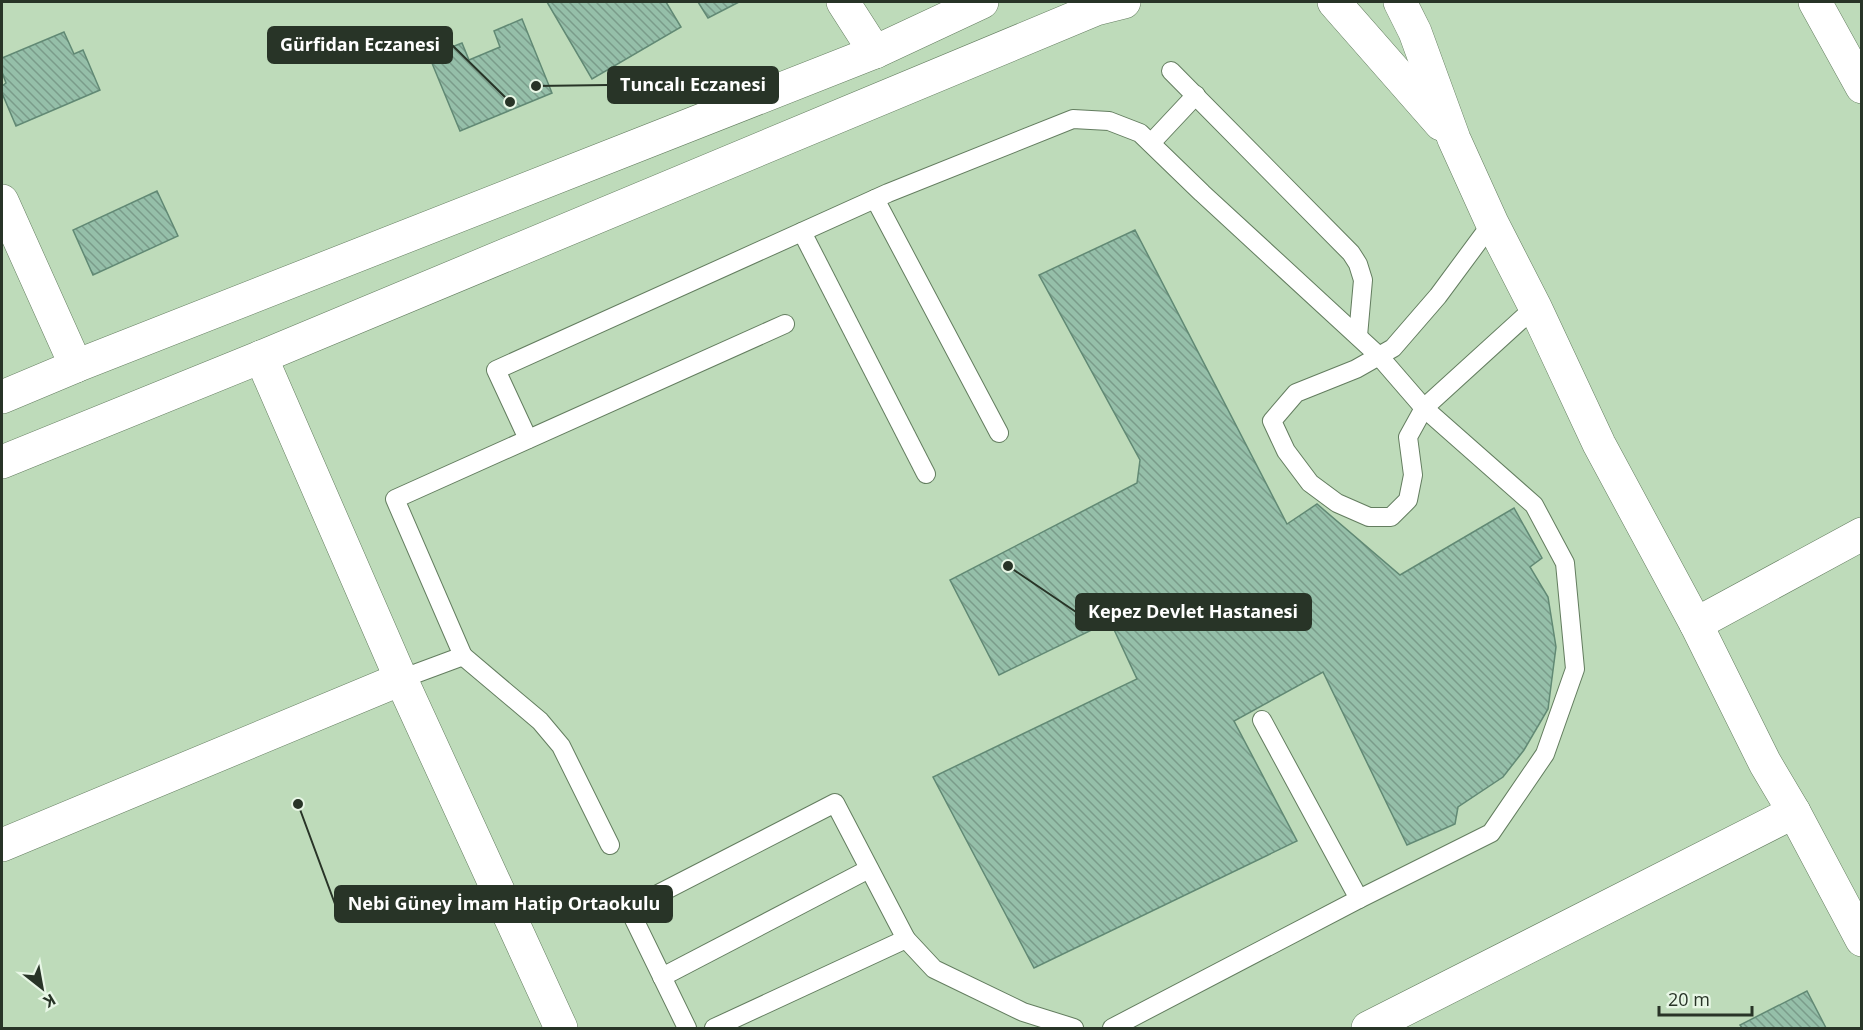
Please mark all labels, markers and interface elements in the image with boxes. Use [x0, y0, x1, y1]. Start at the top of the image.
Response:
callout: Gürfidan Eczanesi [268, 27, 452, 63]
text: Gürfidan Eczanesi [280, 32, 440, 56]
callout: Tuncalı Eczanesi [608, 67, 778, 103]
text: Tuncalı Eczanesi [620, 72, 766, 96]
callout: Kepez Devlet Hastanesi [1076, 594, 1311, 630]
text: Kepez Devlet Hastanesi [1088, 599, 1298, 623]
callout: Nebi Güney İmam Hatip Ortaokulu [335, 886, 672, 922]
text: Nebi Güney İmam Hatip Ortaokulu [348, 891, 660, 915]
north arrow [12, 958, 72, 1018]
scale bar [1659, 979, 1752, 1017]
text: 20 m [1668, 987, 1710, 1011]
text: K [39, 989, 60, 1013]

